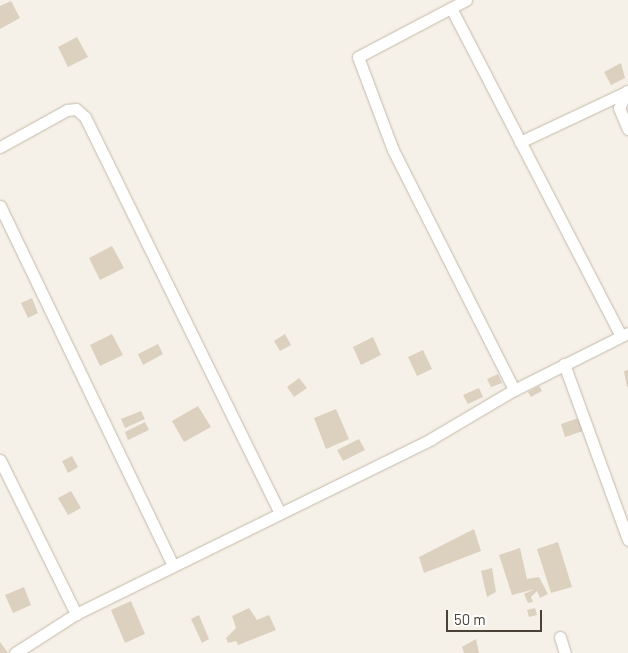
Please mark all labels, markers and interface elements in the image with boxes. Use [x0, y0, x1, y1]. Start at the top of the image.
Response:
scale bar [448, 600, 544, 632]
text: 50 m [454, 610, 486, 628]

